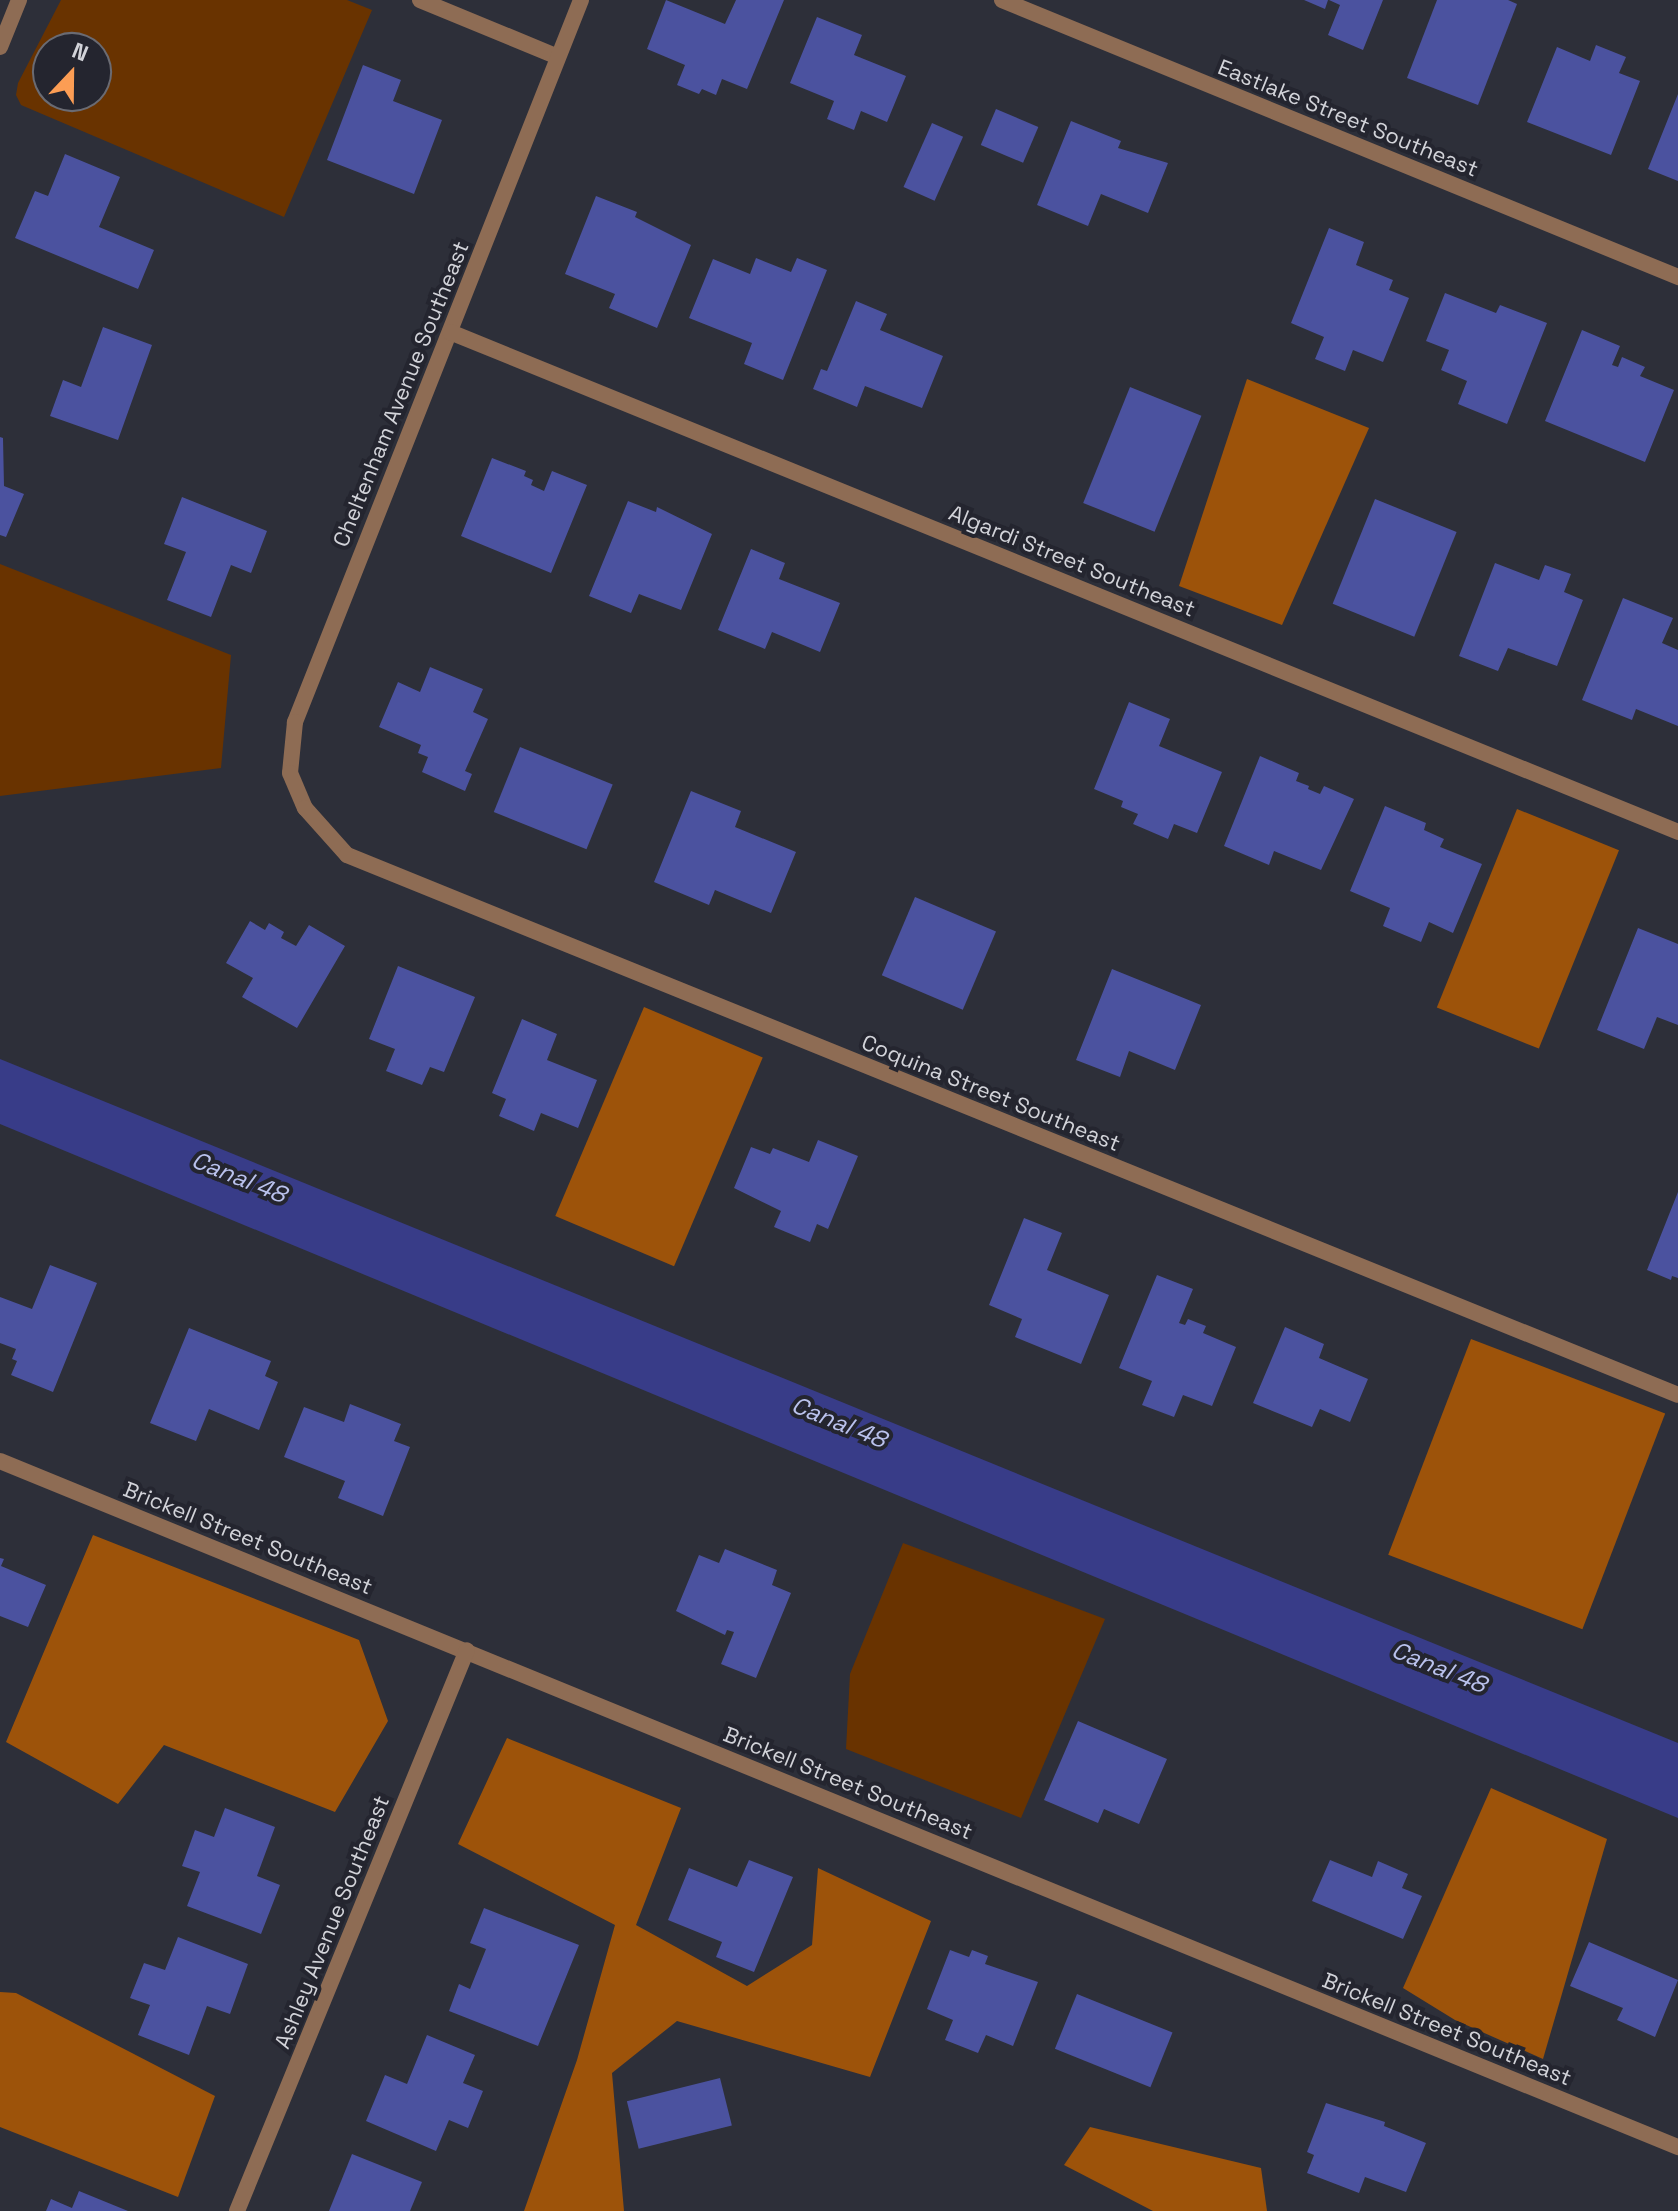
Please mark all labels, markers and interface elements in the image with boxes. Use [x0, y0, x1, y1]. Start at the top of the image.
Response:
north arrow [32, 32, 112, 112]
text: N [68, 36, 92, 67]
street label: Eastlake Street Southeast [1214, 54, 1482, 182]
street label: Cheltenham Avenue Southeast [327, 237, 475, 551]
street label: Algardi Street Southeast [945, 499, 1199, 623]
street label: Coquina Street Southeast [858, 1029, 1124, 1157]
water label: Canal 48 [187, 1145, 291, 1209]
water label: Canal 48 [787, 1390, 891, 1454]
street label: Brickell Street Southeast [120, 1476, 376, 1600]
water label: Canal 48 [1387, 1635, 1491, 1699]
street label: Brickell Street Southeast [720, 1721, 976, 1845]
street label: Ashley Avenue Southeast [269, 1791, 395, 2053]
street label: Brickell Street Southeast [1319, 1967, 1575, 2091]

